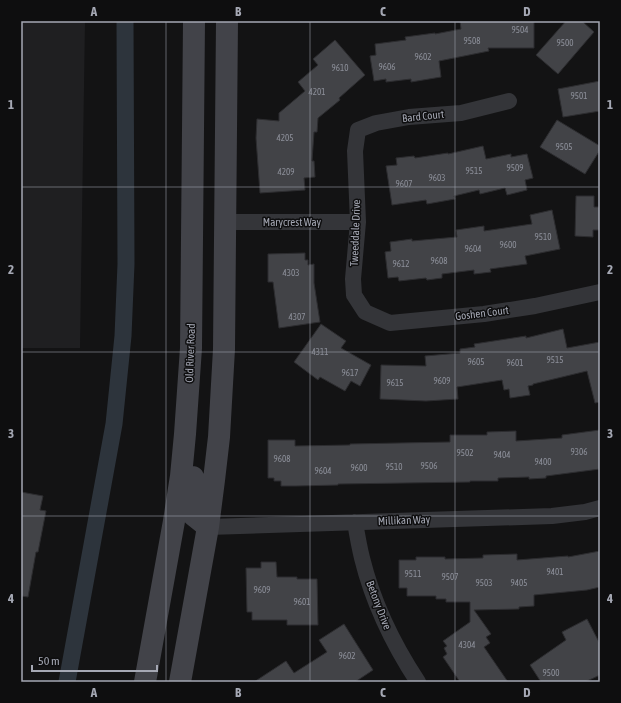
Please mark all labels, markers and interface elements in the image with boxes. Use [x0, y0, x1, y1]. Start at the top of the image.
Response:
text: A [90, 4, 98, 19]
text: B [235, 4, 242, 19]
text: C [380, 4, 386, 19]
text: D [523, 4, 531, 19]
house number: 9504 [512, 25, 528, 35]
house number: 9508 [464, 36, 480, 46]
house number: 9500 [557, 38, 573, 48]
house number: 9602 [415, 52, 431, 62]
house number: 9606 [379, 62, 395, 72]
house number: 9610 [332, 63, 348, 73]
house number: 4201 [309, 87, 325, 97]
house number: 9501 [571, 91, 587, 101]
text: 1 [8, 97, 14, 112]
text: 1 [607, 97, 613, 112]
street label: Bard Court [401, 108, 445, 124]
house number: 4205 [277, 133, 293, 143]
house number: 9505 [556, 142, 572, 152]
house number: 9509 [507, 163, 523, 173]
house number: 9515 [466, 166, 482, 176]
house number: 4209 [278, 167, 294, 177]
house number: 9603 [429, 173, 445, 183]
house number: 9607 [396, 179, 412, 189]
street label: Tweeddale Drive [348, 199, 362, 267]
street label: Marycrest Way [263, 216, 322, 228]
house number: 9510 [535, 232, 551, 242]
house number: 9600 [500, 240, 516, 250]
house number: 9604 [465, 244, 481, 254]
house number: 9608 [431, 256, 447, 266]
house number: 9612 [393, 259, 409, 269]
text: 2 [8, 262, 14, 277]
text: 2 [607, 262, 613, 277]
house number: 4303 [283, 268, 299, 278]
street label: Goshen Court [455, 304, 509, 322]
house number: 4307 [289, 312, 305, 322]
street label: Old River Road [183, 323, 197, 383]
house number: 4311 [312, 347, 328, 357]
house number: 9515 [547, 355, 563, 365]
house number: 9605 [468, 357, 484, 367]
house number: 9601 [507, 358, 523, 368]
house number: 9617 [342, 368, 358, 378]
house number: 9609 [434, 376, 450, 386]
house number: 9615 [387, 378, 403, 388]
text: 3 [8, 426, 14, 441]
text: 3 [607, 426, 613, 441]
house number: 9306 [571, 447, 587, 457]
house number: 9502 [457, 448, 473, 458]
house number: 9404 [494, 450, 510, 460]
house number: 9608 [274, 454, 290, 464]
house number: 9400 [535, 457, 551, 467]
house number: 9506 [421, 461, 437, 471]
house number: 9510 [386, 462, 402, 472]
house number: 9600 [351, 463, 367, 473]
house number: 9604 [315, 466, 331, 476]
street label: Millikan Way [378, 513, 431, 527]
house number: 9401 [547, 567, 563, 577]
house number: 9511 [405, 569, 421, 579]
house number: 9507 [442, 572, 458, 582]
house number: 9503 [476, 578, 492, 588]
house number: 9405 [511, 578, 527, 588]
street label: Betony Drive [364, 579, 394, 631]
house number: 9609 [254, 585, 270, 595]
text: 4 [7, 591, 14, 606]
text: 4 [606, 591, 613, 606]
house number: 9601 [294, 597, 310, 607]
house number: 4304 [459, 640, 475, 650]
scale bar [32, 647, 157, 673]
house number: 9602 [339, 651, 355, 661]
text: 50 m [38, 654, 60, 668]
house number: 9500 [543, 668, 559, 678]
text: A [90, 685, 98, 700]
text: B [235, 685, 242, 700]
text: C [380, 685, 386, 700]
text: D [523, 685, 531, 700]

